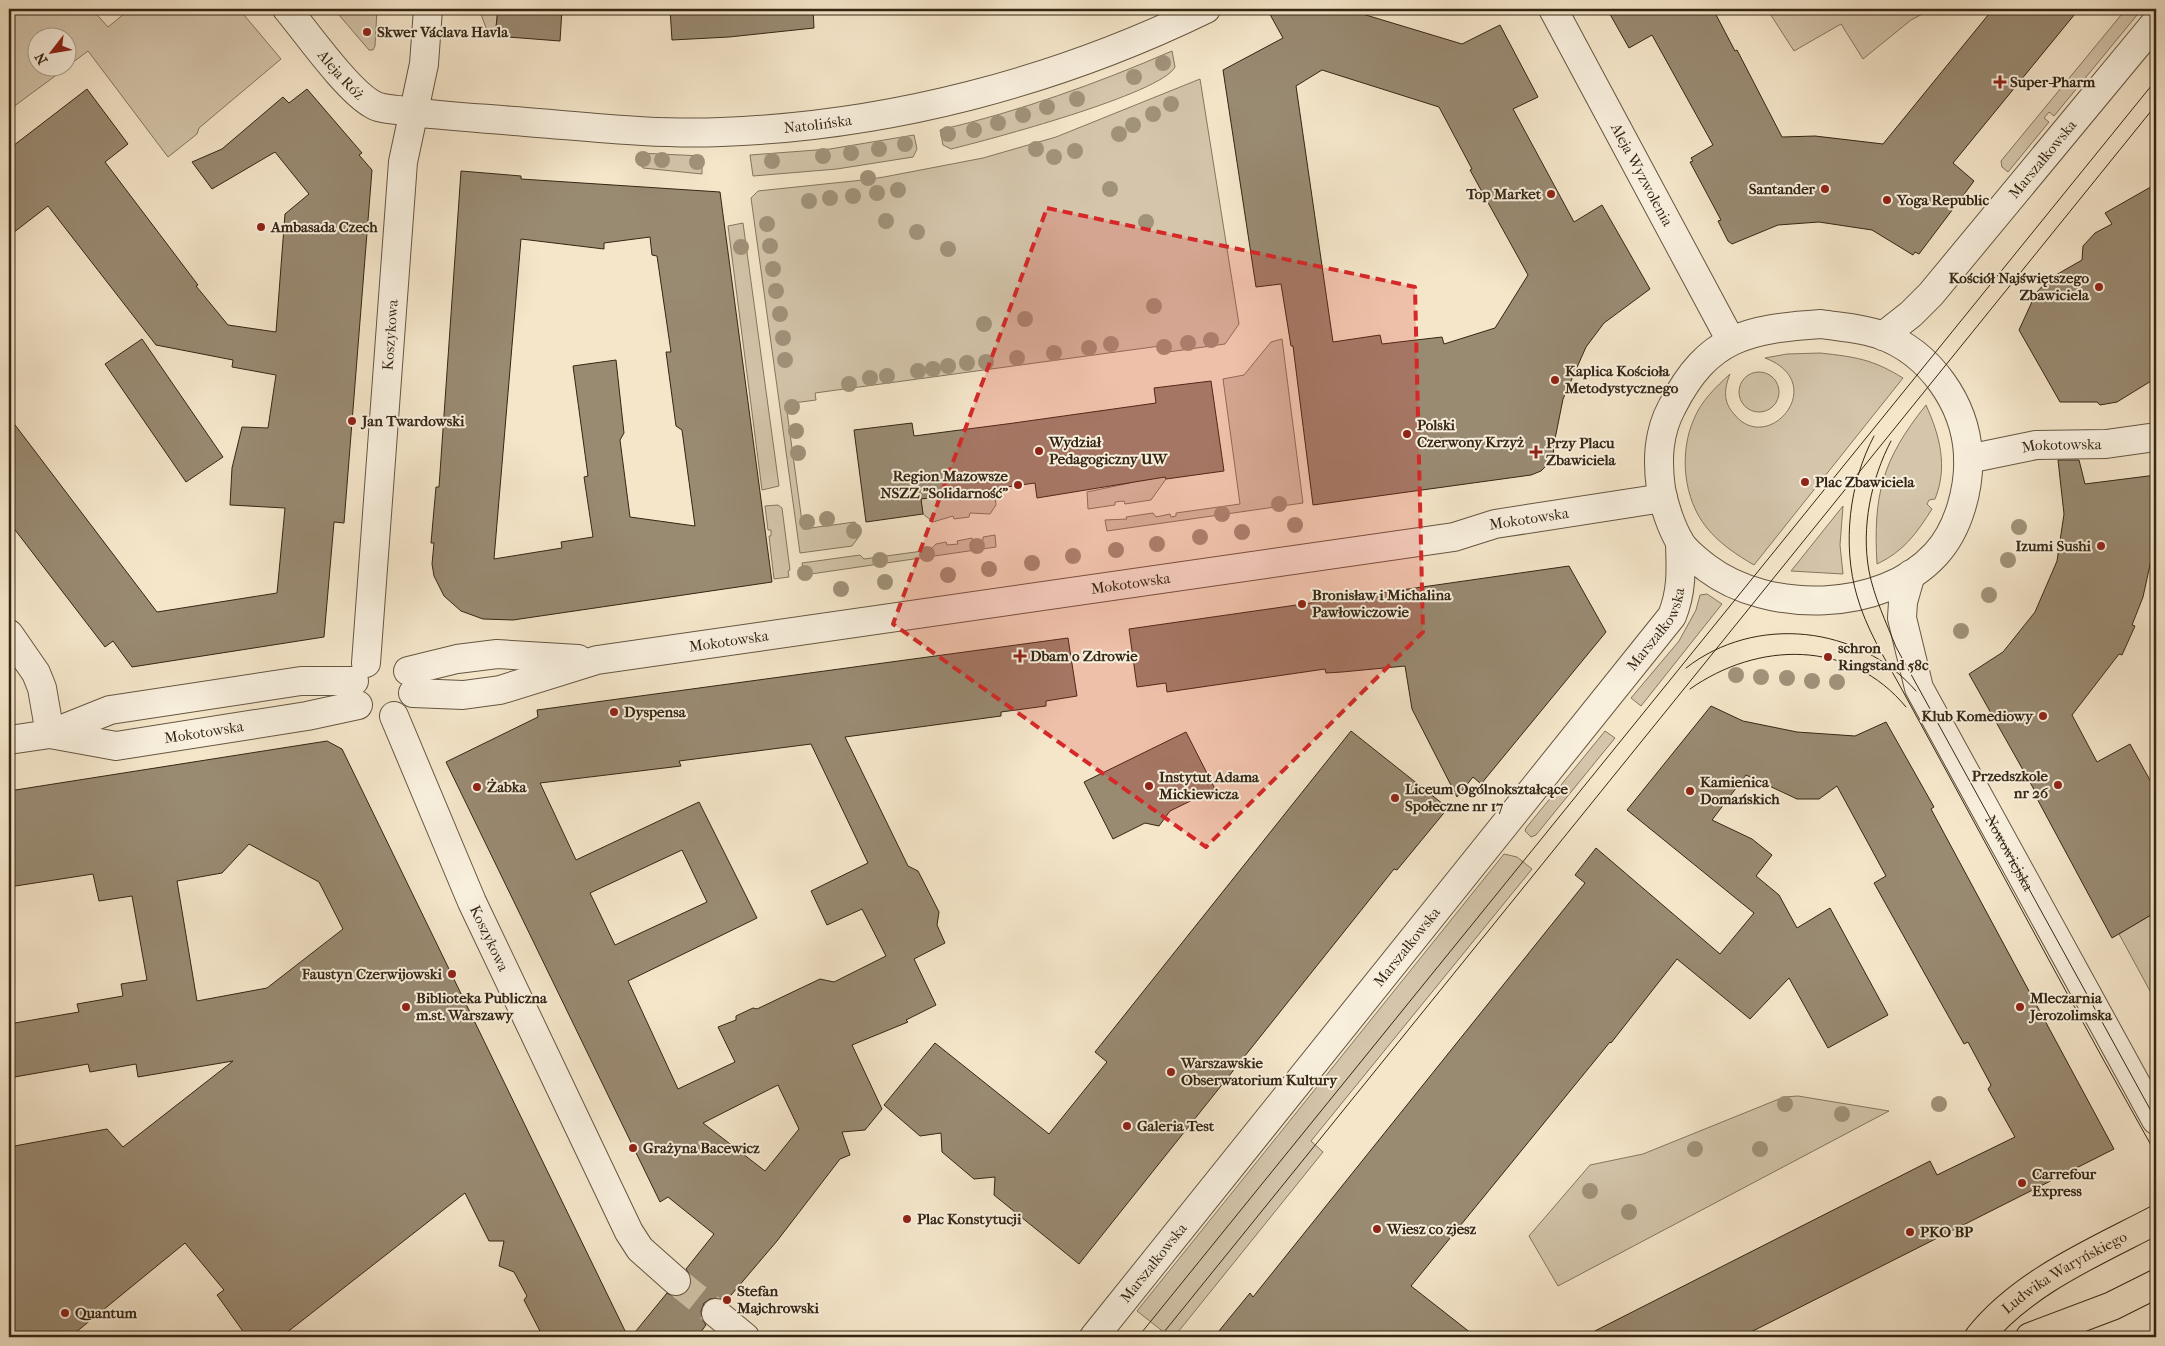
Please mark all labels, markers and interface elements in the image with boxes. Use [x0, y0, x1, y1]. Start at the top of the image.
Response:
place label: Skwer Václava Havla [377, 23, 509, 41]
marker: Skwer Václava Havla [361, 26, 373, 38]
north arrow [28, 28, 78, 78]
street label: Aleja Róż [313, 46, 368, 104]
text: N [31, 49, 51, 67]
place label: Super-Pharm [2010, 73, 2096, 91]
marker: Super-Pharm [1994, 76, 2006, 88]
street label: Natolińska [783, 111, 854, 137]
street label: Marszałkowska [2005, 115, 2081, 202]
street label: Aleja Wyzwolenia [1606, 119, 1677, 230]
place label: Santander [1749, 180, 1816, 198]
marker: Santander [1819, 183, 1831, 195]
place label: Top Market [1465, 185, 1542, 203]
marker: Top Market [1545, 188, 1557, 200]
place label: Yoga Republic [1896, 191, 1989, 209]
marker: Yoga Republic [1881, 194, 1893, 206]
place label: Ambasada Czech [270, 218, 378, 236]
marker: Ambasada Czech [255, 221, 267, 233]
place label: Kościół Najświętszego Zbawiciela [1949, 269, 2090, 304]
marker: Kościół Najświętszego Zbawiciela [2093, 281, 2105, 293]
street label: Koszykowa [379, 298, 402, 371]
place label: Kaplica Kościoła Metodystycznego [1564, 362, 1679, 397]
marker: Kaplica Kościoła Metodystycznego [1549, 374, 1561, 386]
place label: Jan Twardowski [360, 412, 465, 430]
marker: Jan Twardowski [346, 415, 358, 427]
place label: Polski Czerwony Krzyż [1417, 416, 1524, 451]
marker: Polski Czerwony Krzyż [1401, 428, 1413, 440]
place label: Wydział Pedagogiczny UW [1048, 433, 1168, 468]
place label: Przy Placu Zbawiciela [1546, 434, 1617, 469]
street label: Mokotowska [2020, 435, 2103, 457]
marker: Wydział Pedagogiczny UW [1033, 445, 1045, 457]
marker: Przy Placu Zbawiciela [1530, 446, 1542, 458]
place label: Region Mazowsze NSZZ "Solidarność" [880, 467, 1009, 502]
place label: Plac Zbawiciela [1815, 473, 1916, 491]
marker: Plac Zbawiciela [1799, 476, 1811, 488]
marker: Region Mazowsze NSZZ "Solidarność" [1012, 479, 1024, 491]
street label: Mokotowska [1488, 504, 1571, 534]
place label: Izumi Sushi [2015, 537, 2092, 555]
marker: Izumi Sushi [2095, 540, 2107, 552]
street label: Mokotowska [1090, 569, 1173, 598]
street label: Marszałkowska [1623, 585, 1688, 674]
place label: Bronisław i Michalina Pawłowiczowie [1312, 586, 1452, 621]
marker: Bronisław i Michalina Pawłowiczowie [1296, 598, 1308, 610]
street label: Mokotowska [688, 626, 771, 656]
place label: schron Ringstand 58c [1838, 639, 1929, 674]
place label: Dbam o Zdrowie [1030, 647, 1138, 665]
marker: Dbam o Zdrowie [1014, 650, 1026, 662]
marker: schron Ringstand 58c [1822, 651, 1834, 663]
place label: Dyspensa [624, 703, 687, 721]
marker: Dyspensa [608, 706, 620, 718]
place label: Klub Komediowy [1922, 707, 2034, 725]
marker: Klub Komediowy [2037, 710, 2049, 722]
street label: Mokotowska [163, 717, 246, 747]
place label: Przedszkole nr 26 [1972, 767, 2049, 802]
place label: Instytut Adama Mickiewicza [1158, 768, 1260, 803]
place label: Kamienica Domańskich [1700, 773, 1780, 808]
place label: Żabka [487, 778, 528, 796]
marker: Przedszkole nr 26 [2052, 779, 2064, 791]
marker: Instytut Adama Mickiewicza [1143, 780, 1155, 792]
place label: Liceum Ogólnokształcące Społeczne nr 17 [1405, 780, 1568, 815]
marker: Żabka [471, 781, 483, 793]
marker: Kamienica Domańskich [1684, 785, 1696, 797]
marker: Liceum Ogólnokształcące Społeczne nr 17 [1389, 792, 1401, 804]
street label: Nowowiejska [1981, 812, 2038, 895]
street label: Koszykowa [466, 902, 513, 975]
street label: Marszałkowska [1370, 903, 1445, 990]
place label: Faustyn Czerwijowski [301, 965, 443, 983]
marker: Faustyn Czerwijowski [446, 968, 458, 980]
place label: Biblioteka Publiczna m.st. Warszawy [415, 989, 548, 1024]
place label: Mleczarnia Jerozolimska [2028, 989, 2113, 1024]
marker: Biblioteka Publiczna m.st. Warszawy [400, 1001, 412, 1013]
marker: Mleczarnia Jerozolimska [2014, 1001, 2026, 1013]
place label: Warszawskie Obserwatorium Kultury [1180, 1054, 1338, 1089]
marker: Warszawskie Obserwatorium Kultury [1165, 1066, 1177, 1078]
place label: Galeria Test [1137, 1117, 1215, 1135]
marker: Galeria Test [1121, 1120, 1133, 1132]
place label: Grażyna Bacewicz [643, 1139, 760, 1157]
marker: Grażyna Bacewicz [627, 1142, 639, 1154]
place label: Carrefour Express [2032, 1165, 2097, 1200]
marker: Carrefour Express [2016, 1177, 2028, 1189]
place label: Plac Konstytucji [917, 1210, 1022, 1228]
marker: Plac Konstytucji [901, 1213, 913, 1225]
street label: Marszałkowska [1116, 1219, 1191, 1306]
place label: Wiesz co zjesz [1386, 1220, 1477, 1238]
marker: Wiesz co zjesz [1371, 1223, 1383, 1235]
place label: PKO BP [1920, 1223, 1973, 1241]
marker: PKO BP [1904, 1226, 1916, 1238]
street label: Ludwika Waryńskiego [1998, 1227, 2130, 1317]
place label: Stefan Majchrowski [736, 1282, 819, 1317]
marker: Stefan Majchrowski [721, 1294, 733, 1306]
place label: Quantum [75, 1304, 137, 1322]
marker: Quantum [59, 1307, 71, 1319]

